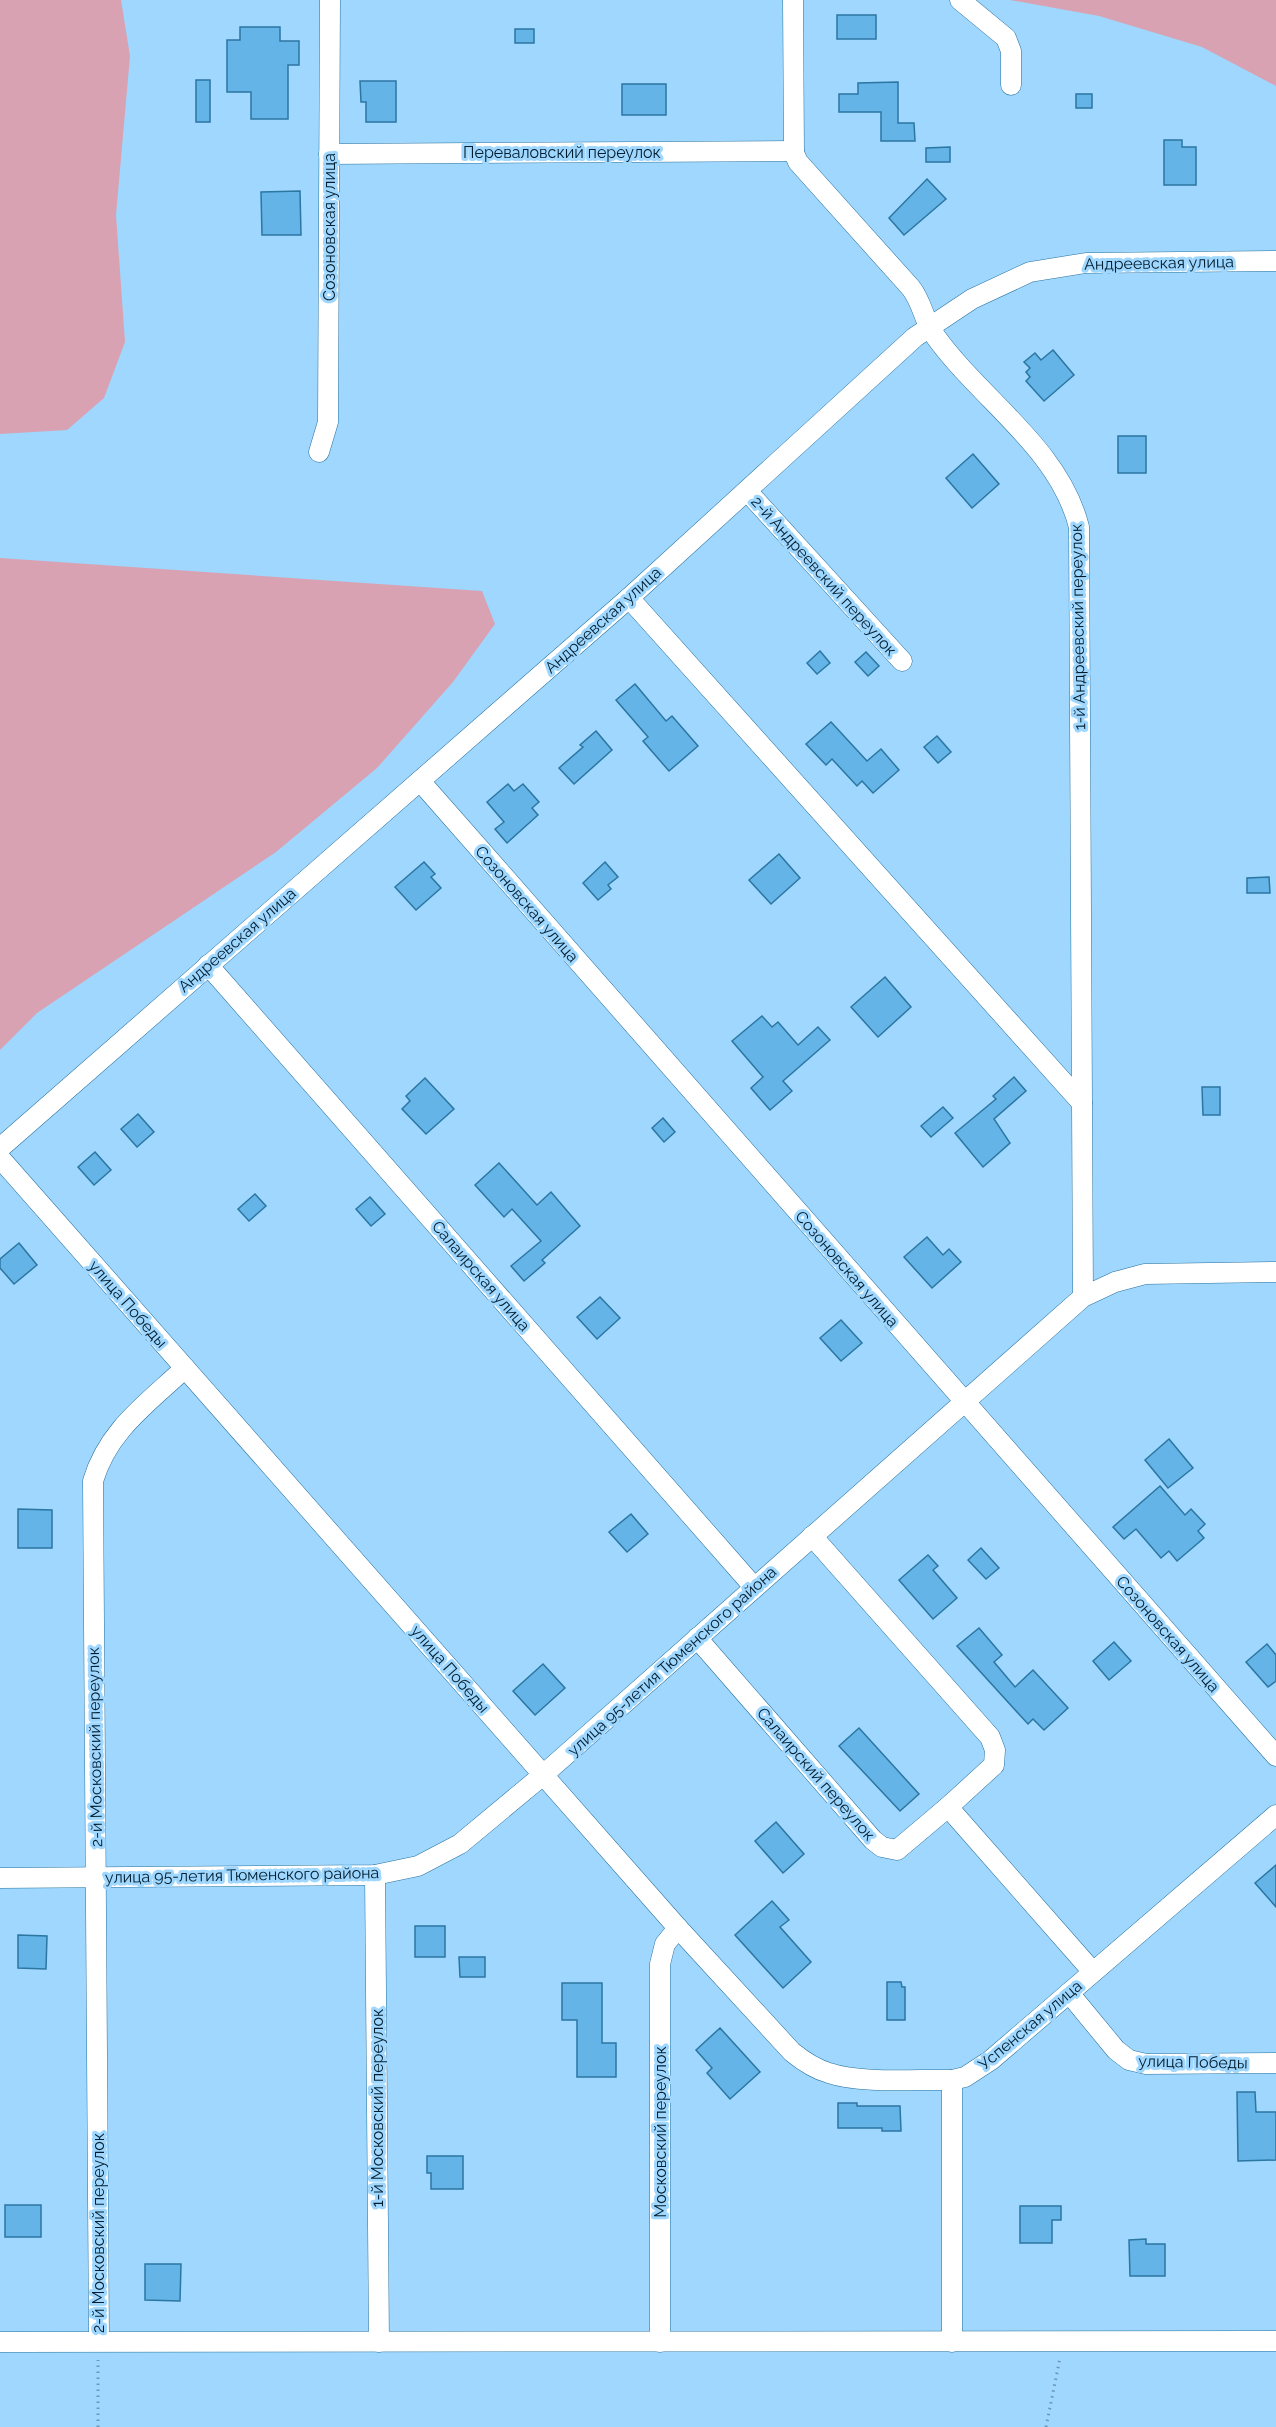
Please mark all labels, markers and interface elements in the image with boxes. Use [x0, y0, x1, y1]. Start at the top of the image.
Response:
street label: Переваловский переулок [463, 143, 661, 162]
street label: Созоновская улица [320, 153, 339, 301]
street label: Андреевская улица [1084, 252, 1234, 274]
street label: 2-й Андреевский переулок [747, 492, 901, 660]
street label: 1-й Андреевский переулок [1067, 524, 1089, 730]
street label: Андреевская улица [541, 563, 665, 677]
street label: Созоновская улица [471, 842, 583, 966]
street label: Андреевская улица [174, 884, 300, 996]
street label: Созоновская улица [791, 1207, 903, 1331]
street label: Салаирская улица [428, 1217, 534, 1335]
street label: улица Победы [85, 1256, 171, 1352]
street label: улица 95-летия Тюменского района [564, 1562, 780, 1760]
street label: Созоновская улица [1112, 1572, 1224, 1696]
street label: улица Победы [407, 1621, 493, 1717]
street label: 2-й Московский переулок [84, 1647, 106, 1847]
street label: Салаирский переулок [753, 1704, 879, 1844]
street label: улица 95-летия Тюменского района [105, 1863, 379, 1887]
street label: Успенская улица [974, 1976, 1086, 2074]
street label: 1-й Московский переулок [368, 2009, 387, 2207]
street label: Московский переулок [651, 2046, 670, 2218]
street label: улица Победы [1138, 2052, 1248, 2072]
street label: 2-й Московский переулок [89, 2133, 108, 2333]

